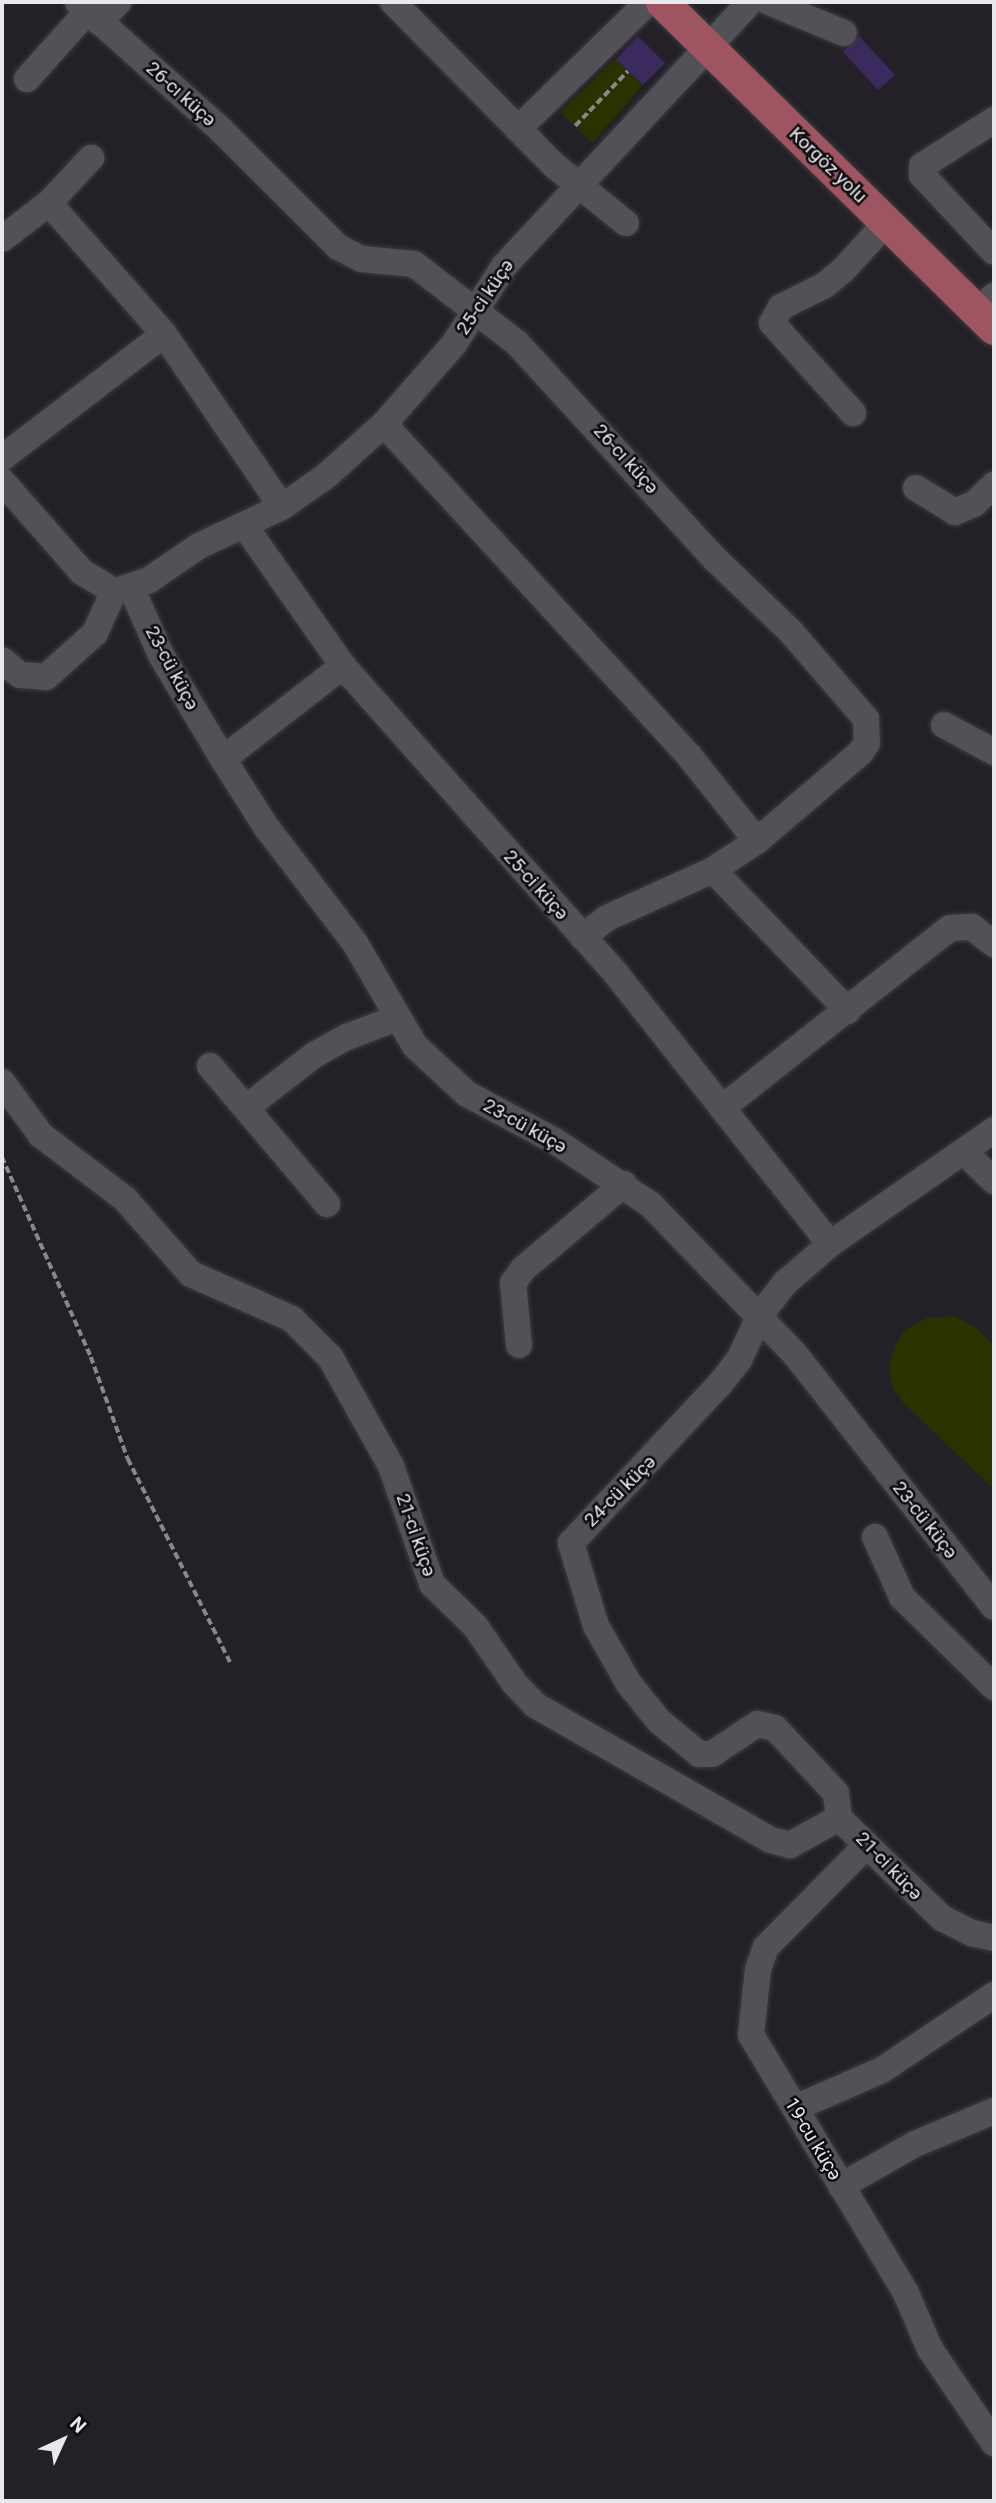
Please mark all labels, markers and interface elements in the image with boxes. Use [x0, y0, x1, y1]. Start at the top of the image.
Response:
street label: 26-cı küçə [141, 57, 221, 131]
street label: Korgöz yolu [784, 122, 872, 208]
street label: 25-ci küçə [452, 255, 518, 339]
street label: 26-cı küçə [589, 419, 663, 499]
street label: 23-cü küçə [140, 622, 204, 714]
street label: 25-ci küçə [499, 845, 573, 925]
street label: 23-cü küçə [479, 1094, 571, 1158]
street label: 24-cü küçə [579, 1450, 661, 1532]
street label: 23-cü küçə [888, 1477, 962, 1563]
street label: 21-ci küçə [391, 1491, 441, 1579]
street label: 21-ci küçə [851, 1827, 927, 1905]
street label: 19-cu küçə [780, 2094, 846, 2184]
north arrow [28, 2405, 98, 2475]
text: N [65, 2412, 91, 2438]

